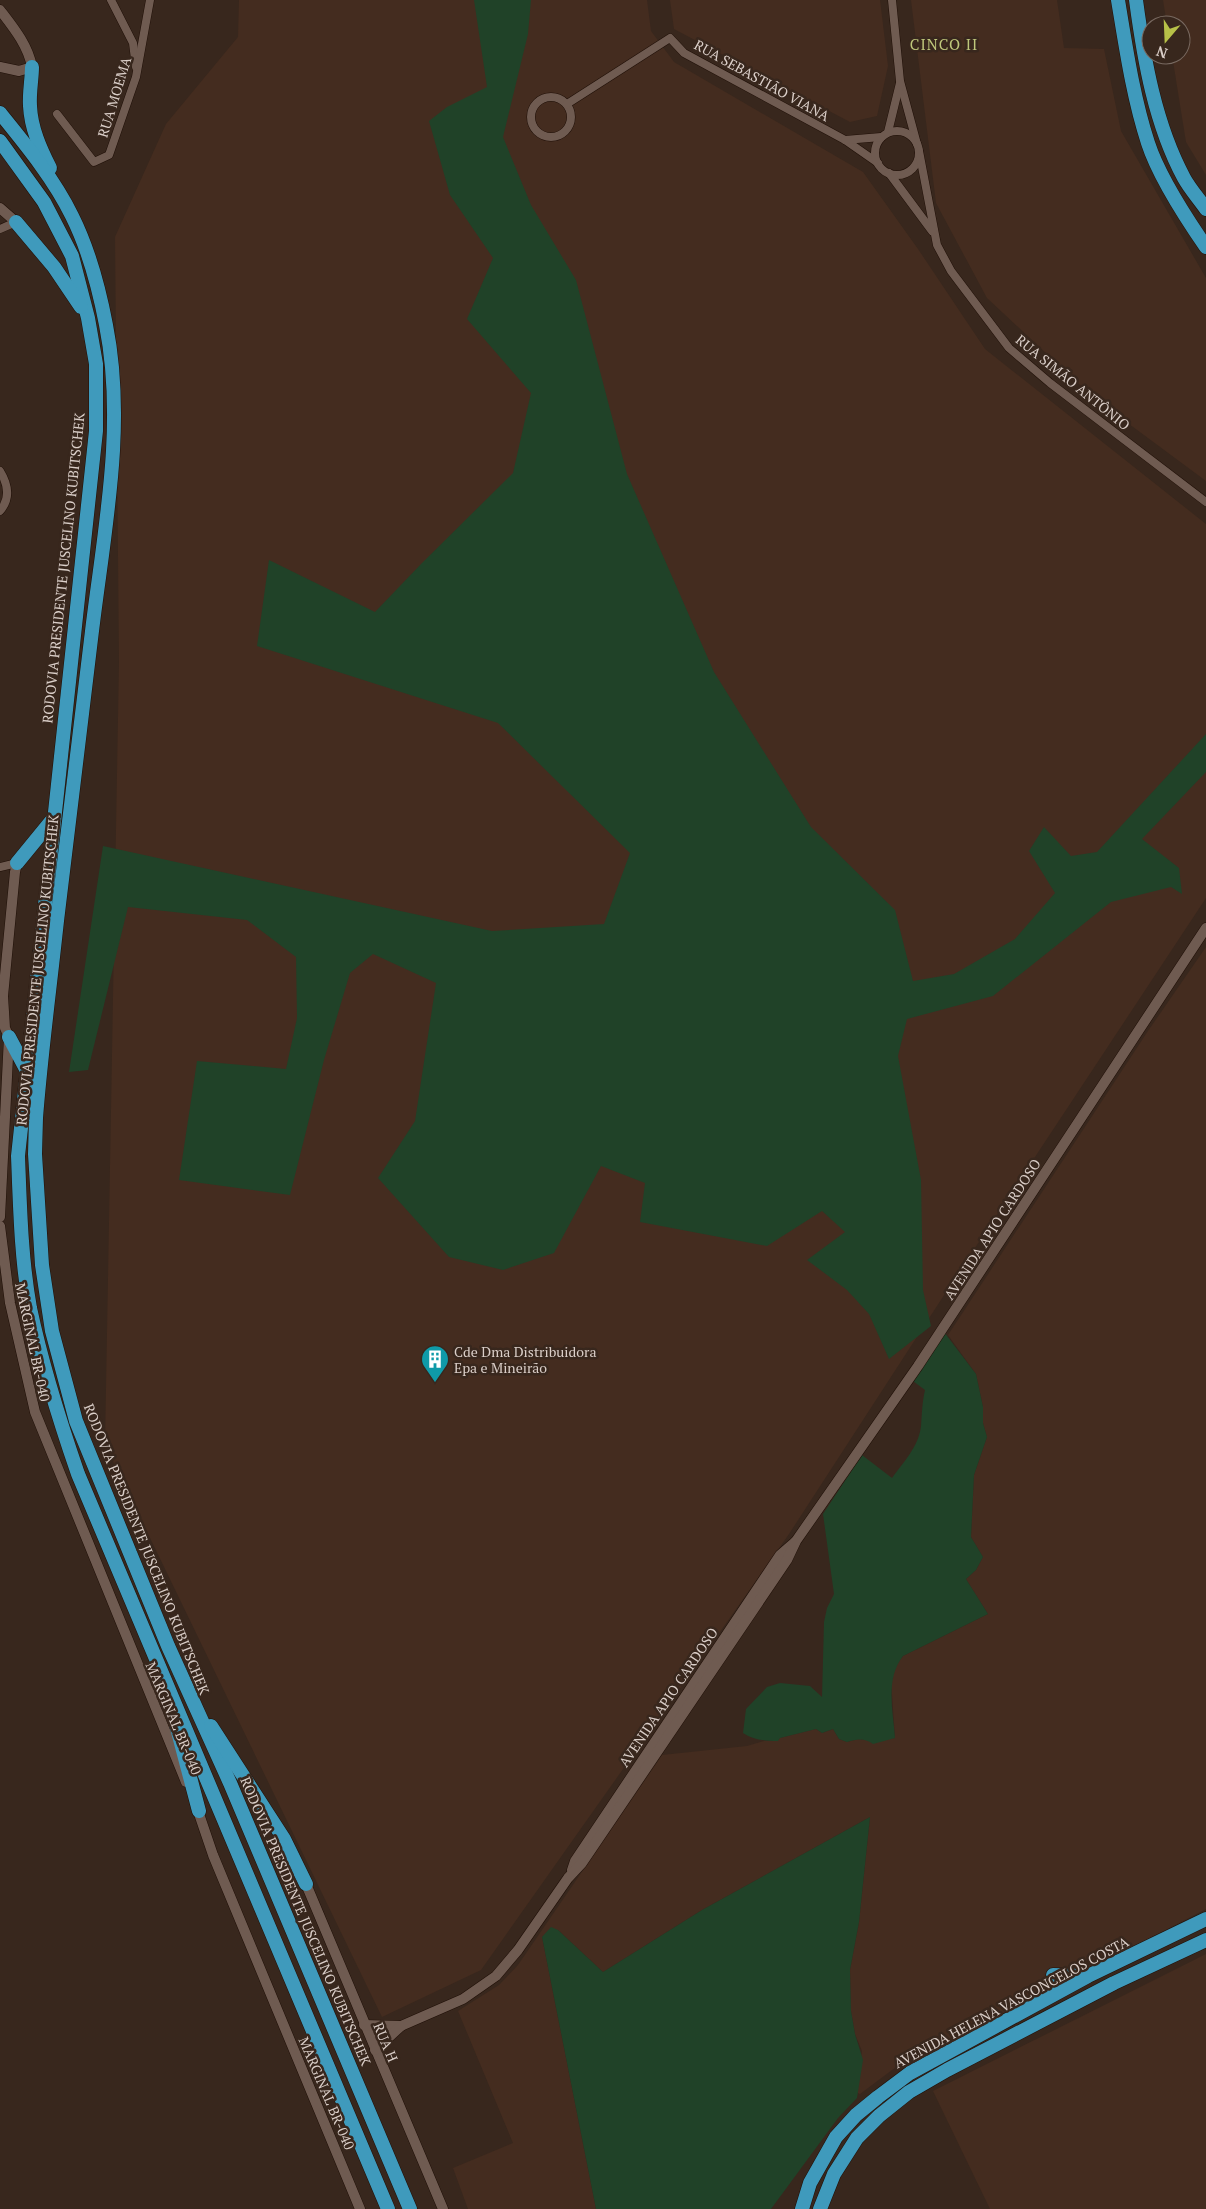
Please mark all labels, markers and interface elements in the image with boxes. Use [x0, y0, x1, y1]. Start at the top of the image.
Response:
north arrow [1141, 15, 1191, 65]
district label: CINCO II [910, 34, 978, 54]
street label: RUA SEBASTIÃO VIANA [691, 35, 833, 125]
text: N [1153, 42, 1170, 63]
street label: RUA MOEMA [93, 54, 135, 140]
street label: RUA SIMÃO ANTÔNIO [1012, 330, 1134, 434]
street label: RODOVIA PRESIDENTE JUSCELINO KUBITSCHEK [37, 411, 89, 724]
street label: RODOVIA PRESIDENTE JUSCELINO KUBITSCHEK [11, 813, 63, 1126]
street label: AVENIDA APIO CARDOSO [939, 1155, 1045, 1303]
street label: MARGINAL BR-040 [11, 1281, 55, 1403]
place label: Cde Dma Distribuidora Epa e Mineirão [454, 1342, 597, 1377]
building icon: Cde Dma Distribuidora Epa e Mineirão [420, 1344, 450, 1383]
street label: RODOVIA PRESIDENTE JUSCELINO KUBITSCHEK [80, 1401, 215, 1698]
street label: AVENIDA APIO CARDOSO [614, 1623, 722, 1771]
street label: MARGINAL BR-040 [142, 1659, 206, 1777]
street label: RODOVIA PRESIDENTE JUSCELINO KUBITSCHEK [236, 1774, 376, 2069]
street label: AVENIDA HELENA VASCONCELOS COSTA [890, 1932, 1132, 2072]
street label: RUA H [369, 2019, 403, 2065]
street label: MARGINAL BR-040 [295, 2034, 359, 2152]

